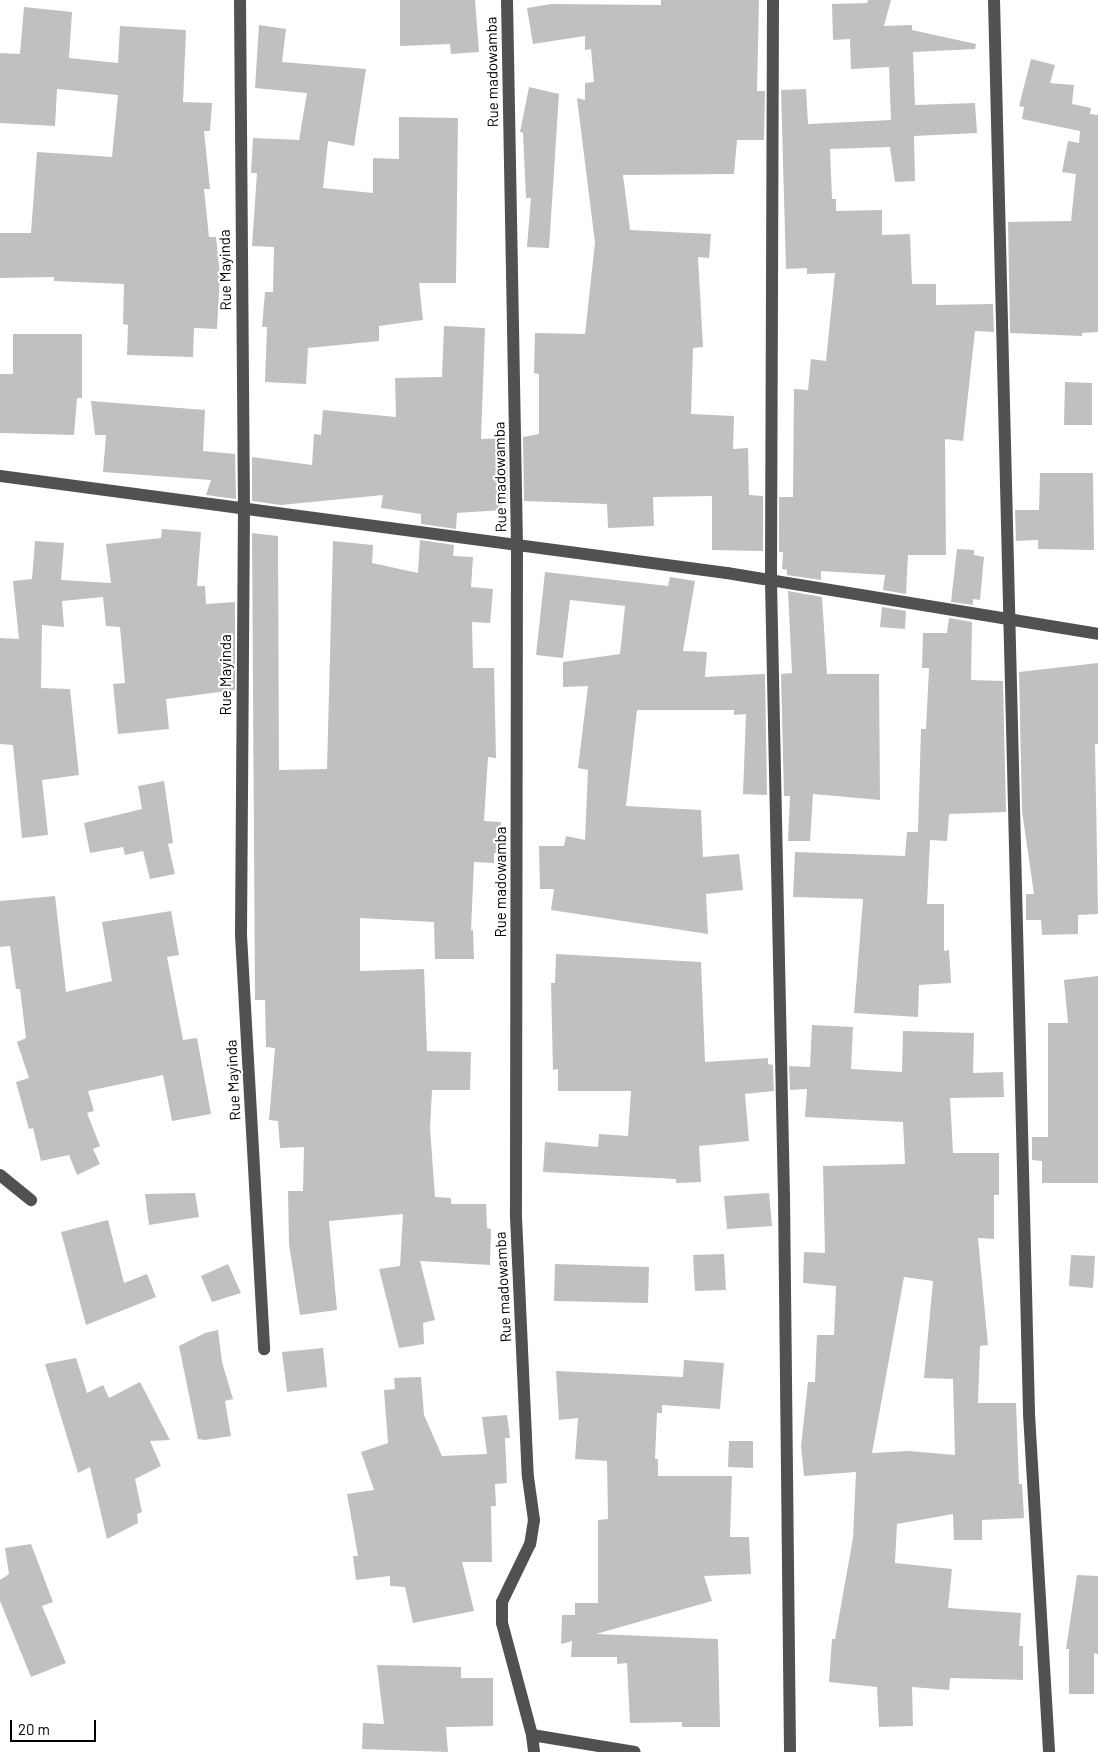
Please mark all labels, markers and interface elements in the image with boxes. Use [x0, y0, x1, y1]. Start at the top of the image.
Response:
street label: Rue madowamba [482, 16, 502, 128]
street label: Rue Mayinda [215, 229, 235, 311]
street label: Rue madowamba [490, 421, 510, 533]
street label: Rue Mayinda [217, 634, 235, 716]
street label: Rue madowamba [492, 827, 510, 937]
street label: Rue Mayinda [222, 1039, 244, 1121]
street label: Rue madowamba [491, 1231, 515, 1343]
scale bar [12, 1710, 99, 1742]
text: 20 m [18, 1720, 50, 1738]

